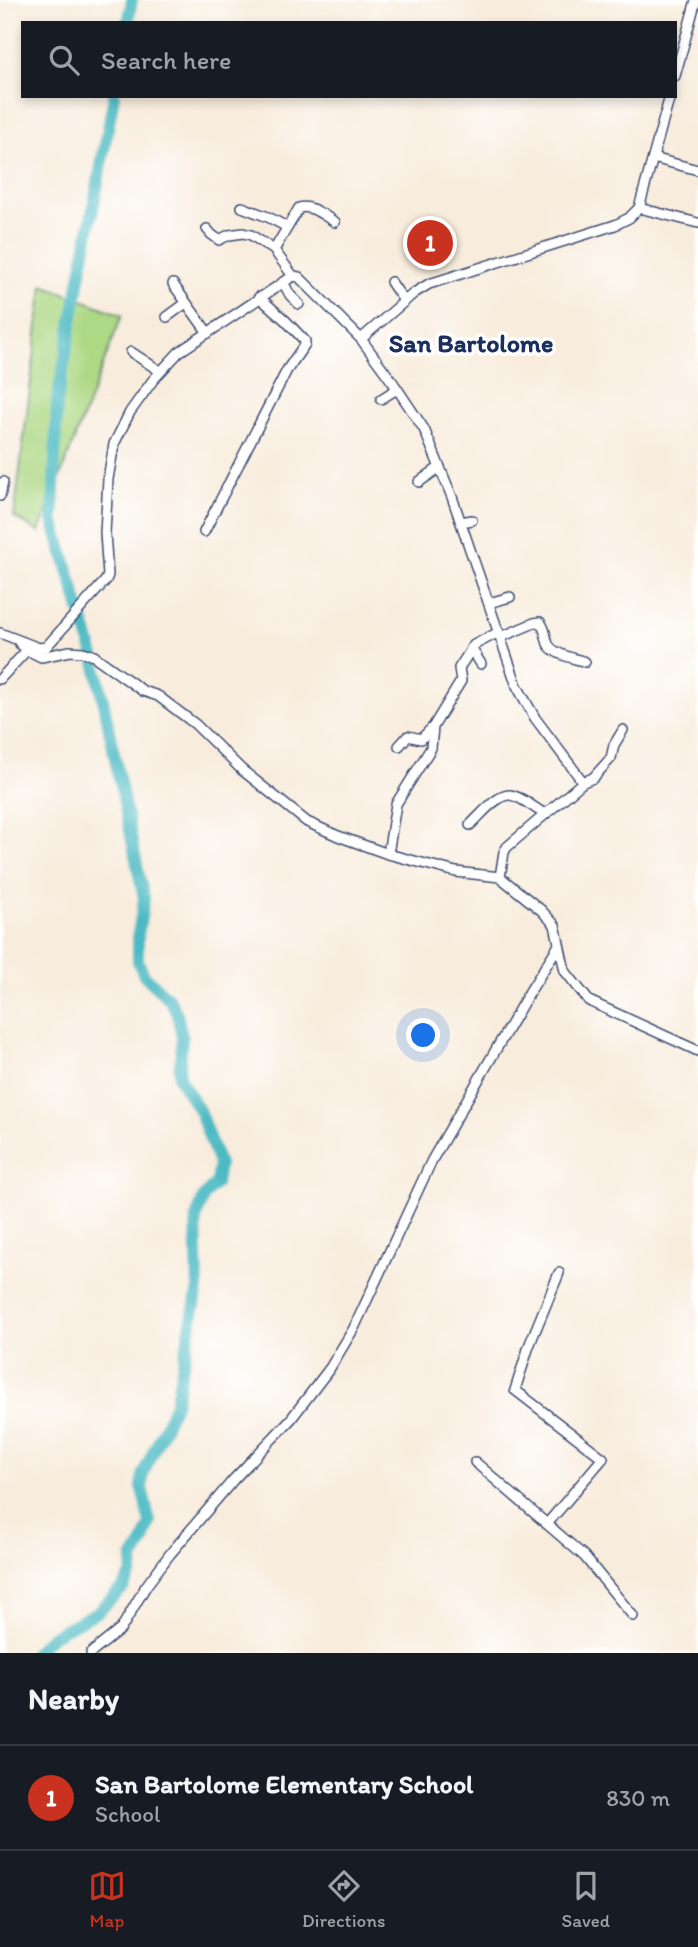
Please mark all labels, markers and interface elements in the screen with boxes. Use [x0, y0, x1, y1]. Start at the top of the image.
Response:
search box [21, 21, 677, 98]
icon: search [45, 41, 83, 79]
text: Search here [101, 44, 231, 76]
pin: 1 [407, 217, 453, 269]
district label: San Bartolome [389, 327, 553, 359]
your location [406, 1018, 440, 1052]
text: Nearby [28, 1680, 119, 1717]
text: San Bartolome Elementary School [95, 1768, 473, 1800]
text: 1 [46, 1784, 56, 1812]
text: 830 m [606, 1784, 670, 1812]
text: School [95, 1800, 160, 1828]
tab: Map [88, 1867, 126, 1932]
tab: Directions [302, 1867, 386, 1932]
tab: Saved [562, 1867, 610, 1932]

